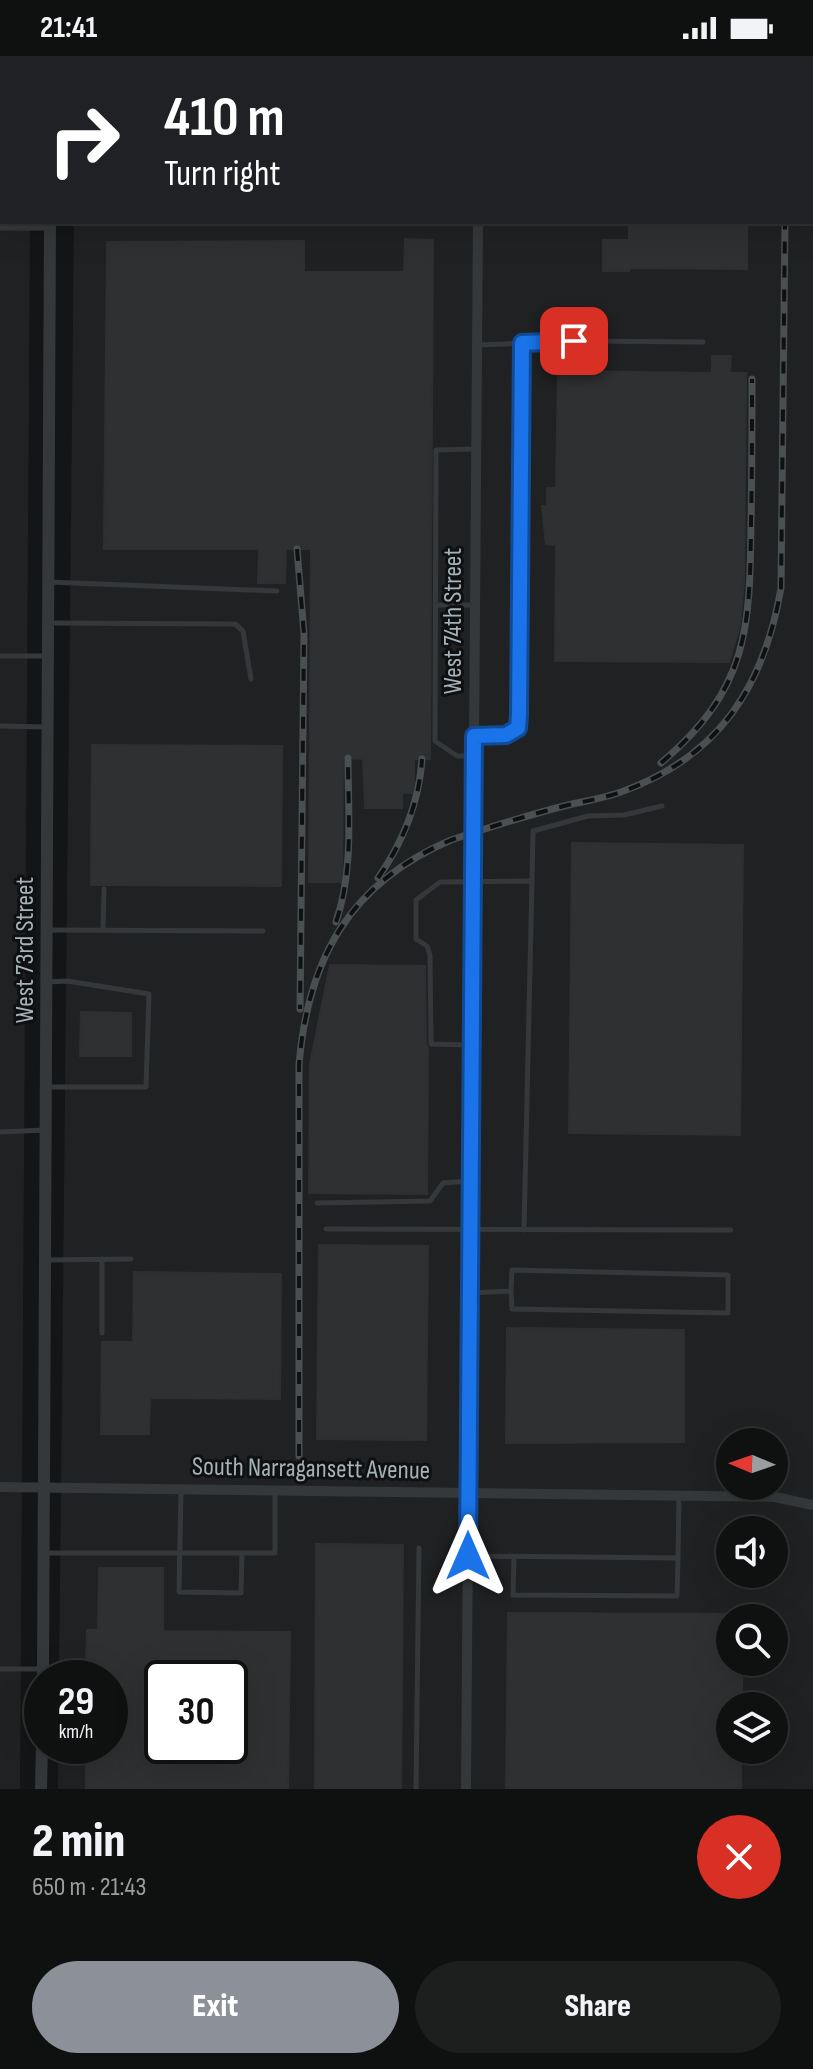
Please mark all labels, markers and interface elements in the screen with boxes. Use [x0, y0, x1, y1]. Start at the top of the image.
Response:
text: 21:41 [40, 10, 97, 46]
text: 410 m [164, 85, 285, 152]
icon: right [32, 88, 136, 192]
text: Turn right [164, 153, 281, 196]
pin [540, 307, 608, 375]
icon: arrive [552, 319, 596, 363]
street label: West 74th Street [438, 548, 469, 694]
street label: West 73rd Street [10, 877, 41, 1023]
north arrow [716, 1428, 788, 1500]
map controls [716, 1428, 788, 1764]
street label: South Narragansett Avenue [192, 1451, 430, 1487]
position arrow [426, 1514, 510, 1598]
button: sound [716, 1516, 788, 1588]
button: search [716, 1604, 788, 1676]
speed limit sign: 30 [144, 1660, 248, 1764]
text: 29 [58, 1678, 94, 1726]
button: layers [716, 1692, 788, 1764]
text: km/h [59, 1720, 93, 1744]
text: 2 min [32, 1813, 125, 1870]
button: close [697, 1815, 781, 1899]
text: 650 m · 21:43 [32, 1872, 146, 1903]
button: Exit [32, 1961, 399, 2053]
button: Share [415, 1961, 781, 2053]

